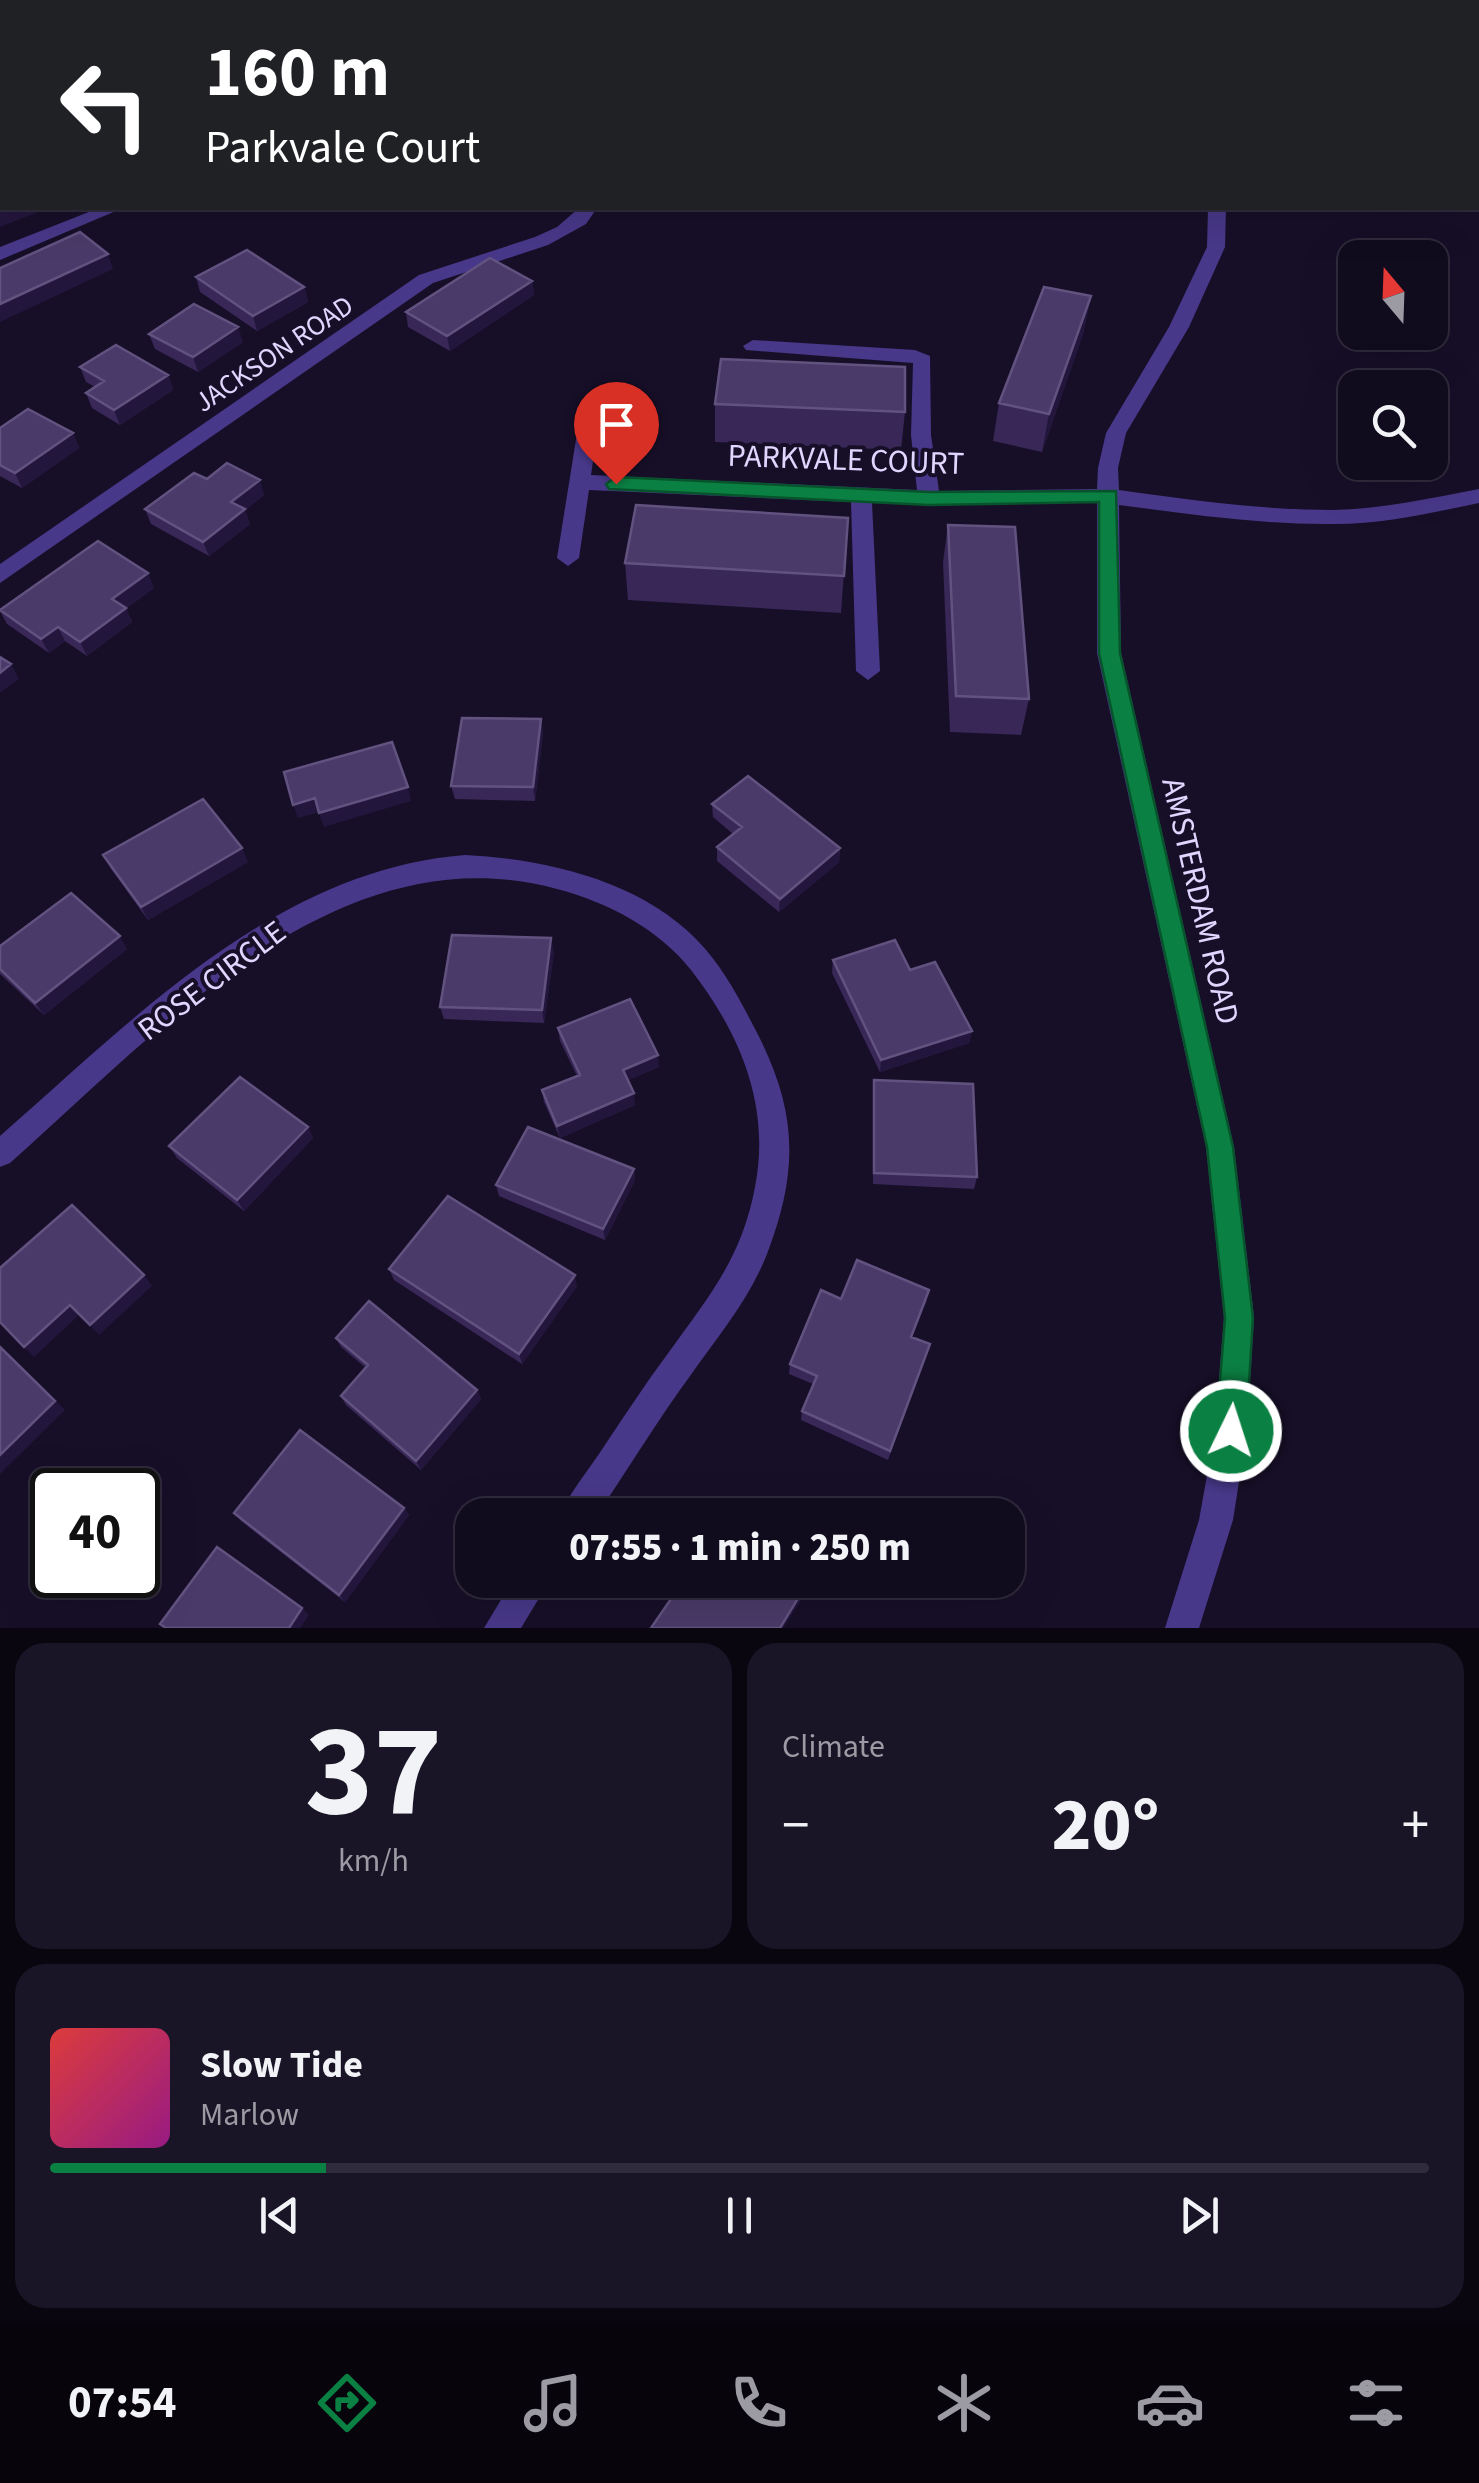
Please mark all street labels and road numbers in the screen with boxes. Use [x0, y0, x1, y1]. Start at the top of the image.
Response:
street label: JACKSON ROAD [186, 286, 362, 422]
street label: PARKVALE COURT [727, 433, 965, 487]
street label: AMSTERDAM ROAD [1149, 773, 1251, 1029]
street label: ROSE CIRCLE [128, 910, 296, 1052]

